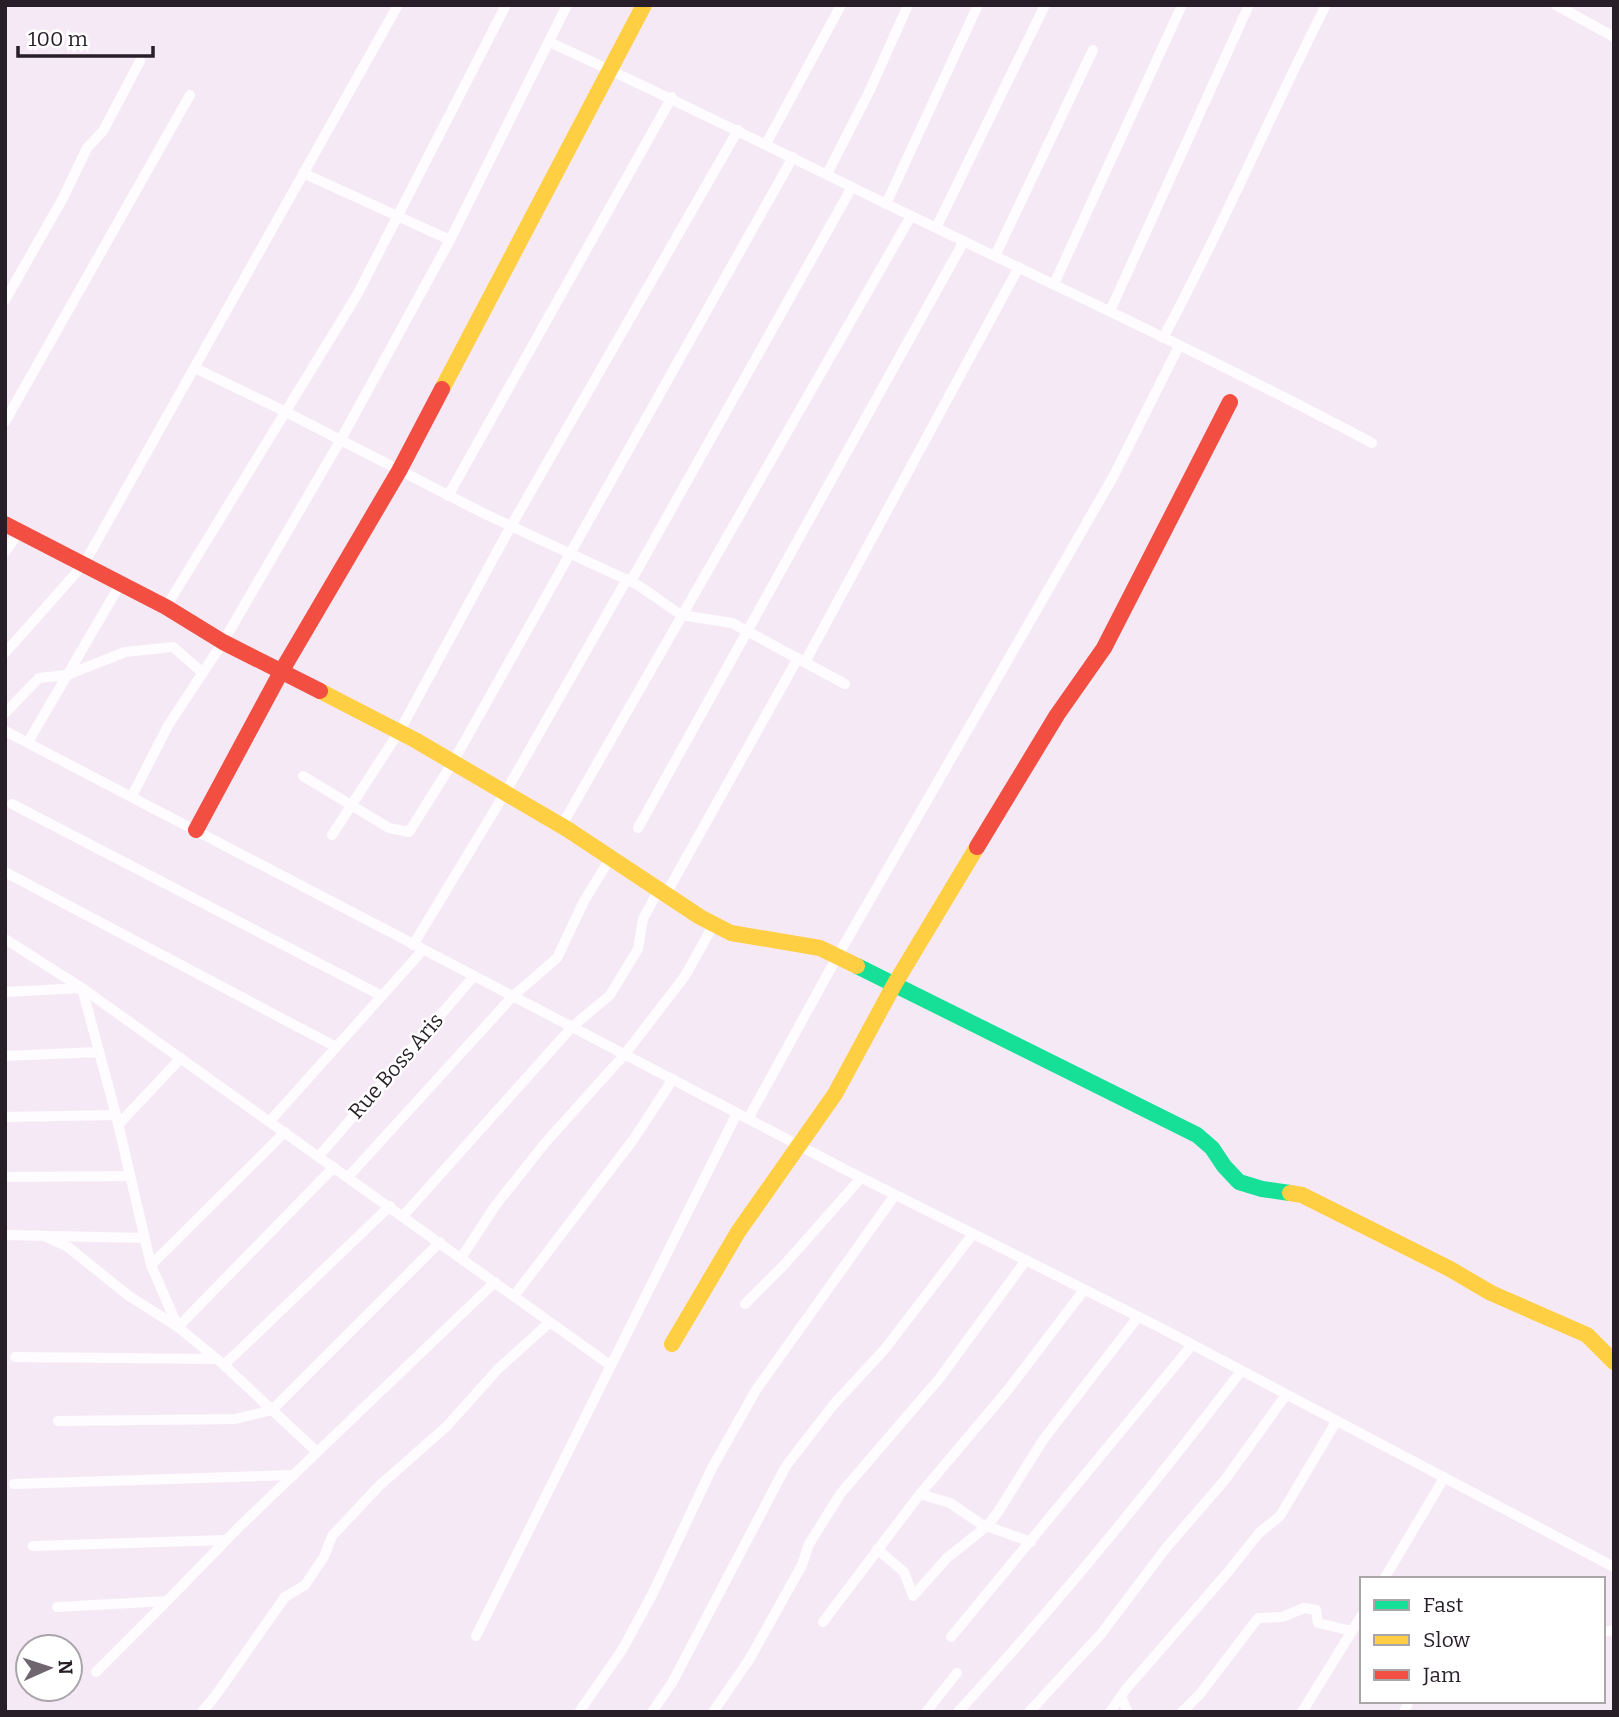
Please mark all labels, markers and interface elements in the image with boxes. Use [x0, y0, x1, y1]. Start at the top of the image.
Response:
scale bar [18, 14, 152, 58]
text: 100 m [28, 26, 88, 52]
street label: Rue Boss Aris [343, 1008, 449, 1124]
legend [1360, 1577, 1605, 1703]
text: Fast [1423, 1592, 1464, 1618]
text: Slow [1423, 1627, 1470, 1653]
north arrow [14, 1633, 84, 1703]
text: N [54, 1659, 77, 1675]
text: Jam [1422, 1662, 1461, 1688]

